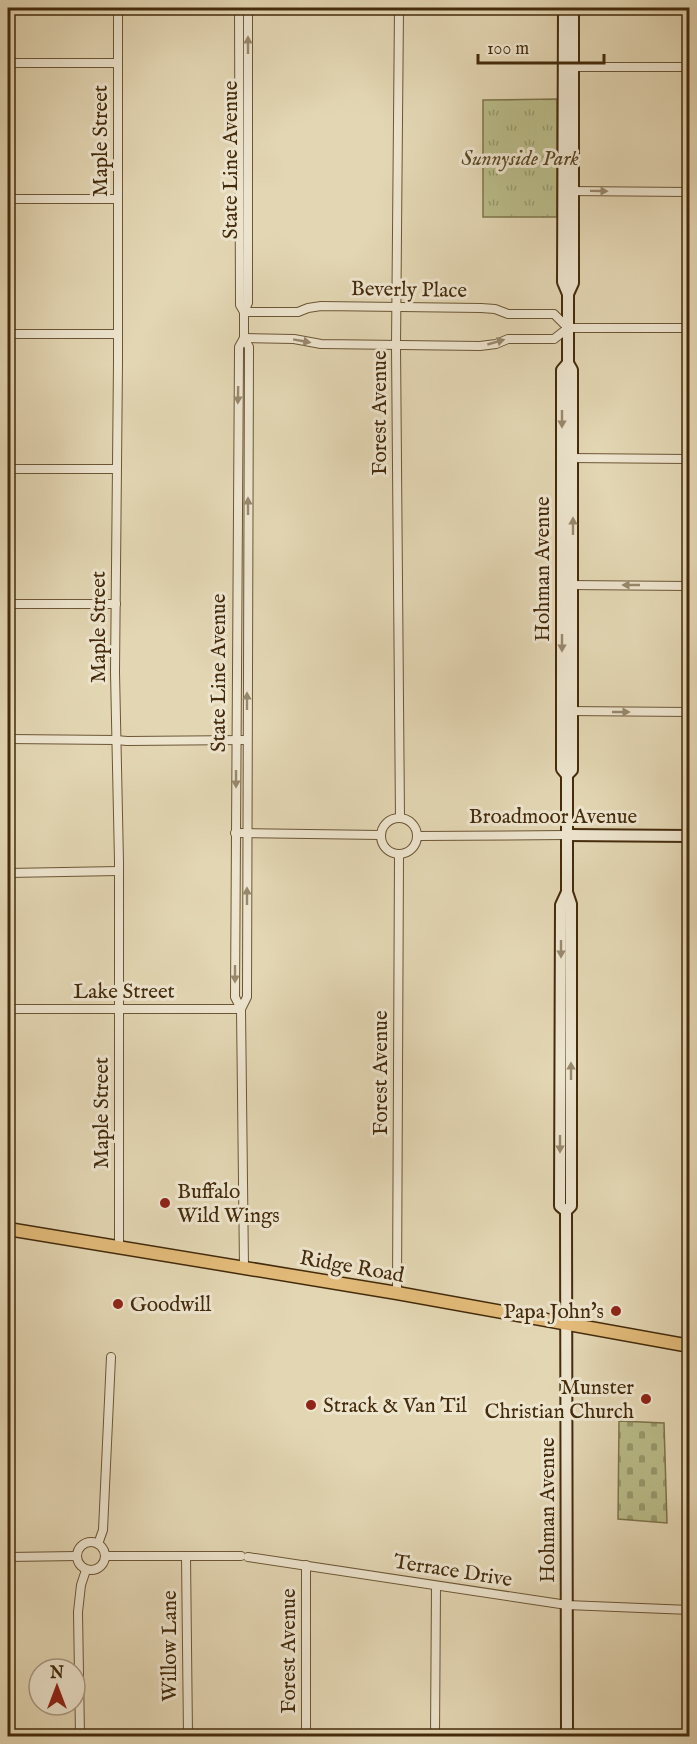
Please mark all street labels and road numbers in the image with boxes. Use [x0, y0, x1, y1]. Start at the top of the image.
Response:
street label: State Line Avenue [218, 80, 245, 239]
street label: Maple Street [88, 85, 115, 197]
street label: Beverly Place [351, 276, 468, 305]
street label: Forest Avenue [367, 350, 394, 476]
street label: Hohman Avenue [530, 496, 557, 642]
street label: Maple Street [86, 571, 113, 683]
street label: State Line Avenue [206, 593, 233, 752]
street label: Broadmoor Avenue [469, 804, 638, 831]
street label: Lake Street [73, 979, 175, 1006]
street label: Forest Avenue [368, 1010, 395, 1136]
street label: Maple Street [89, 1057, 116, 1169]
street label: Ridge Road [297, 1245, 407, 1290]
street label: Hohman Avenue [535, 1437, 562, 1583]
street label: Terrace Drive [392, 1549, 514, 1594]
street label: Forest Avenue [276, 1588, 303, 1714]
street label: Willow Lane [157, 1590, 184, 1702]

